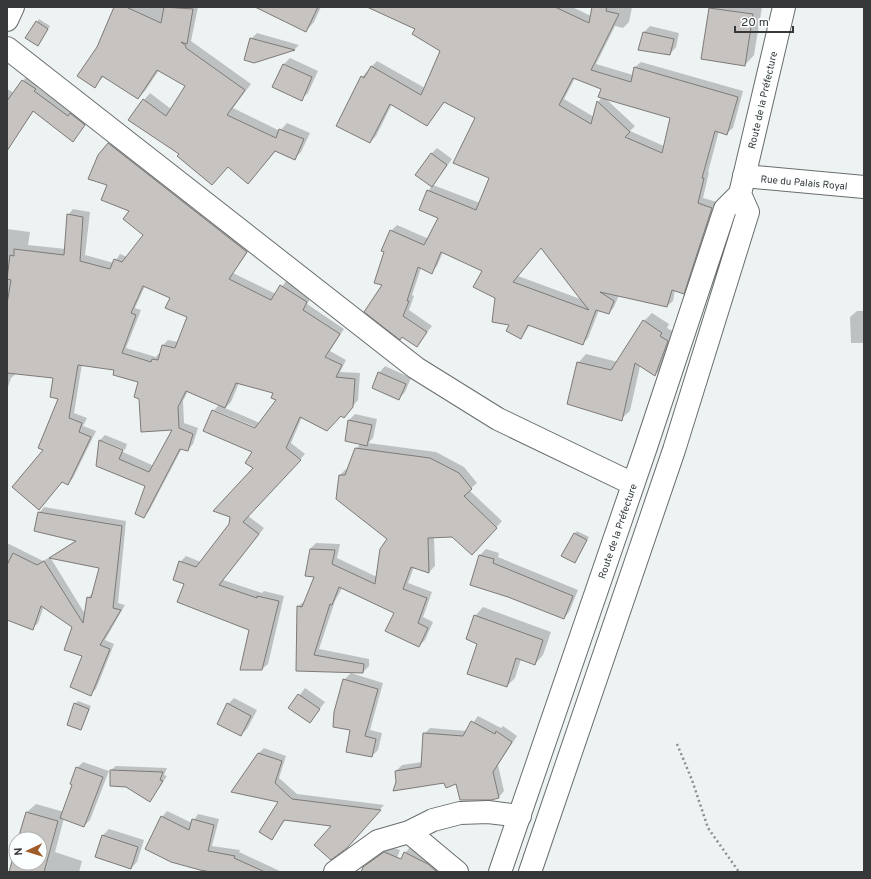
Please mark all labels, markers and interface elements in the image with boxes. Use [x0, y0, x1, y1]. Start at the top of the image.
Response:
scale bar [735, 8, 793, 34]
text: 20 m [741, 15, 769, 31]
street label: Route de la Préfecture [746, 50, 781, 150]
street label: Rue du Palais Royal [760, 173, 848, 194]
street label: Route de la Préfecture [596, 482, 641, 581]
north arrow [8, 831, 48, 871]
text: N [12, 847, 26, 856]

